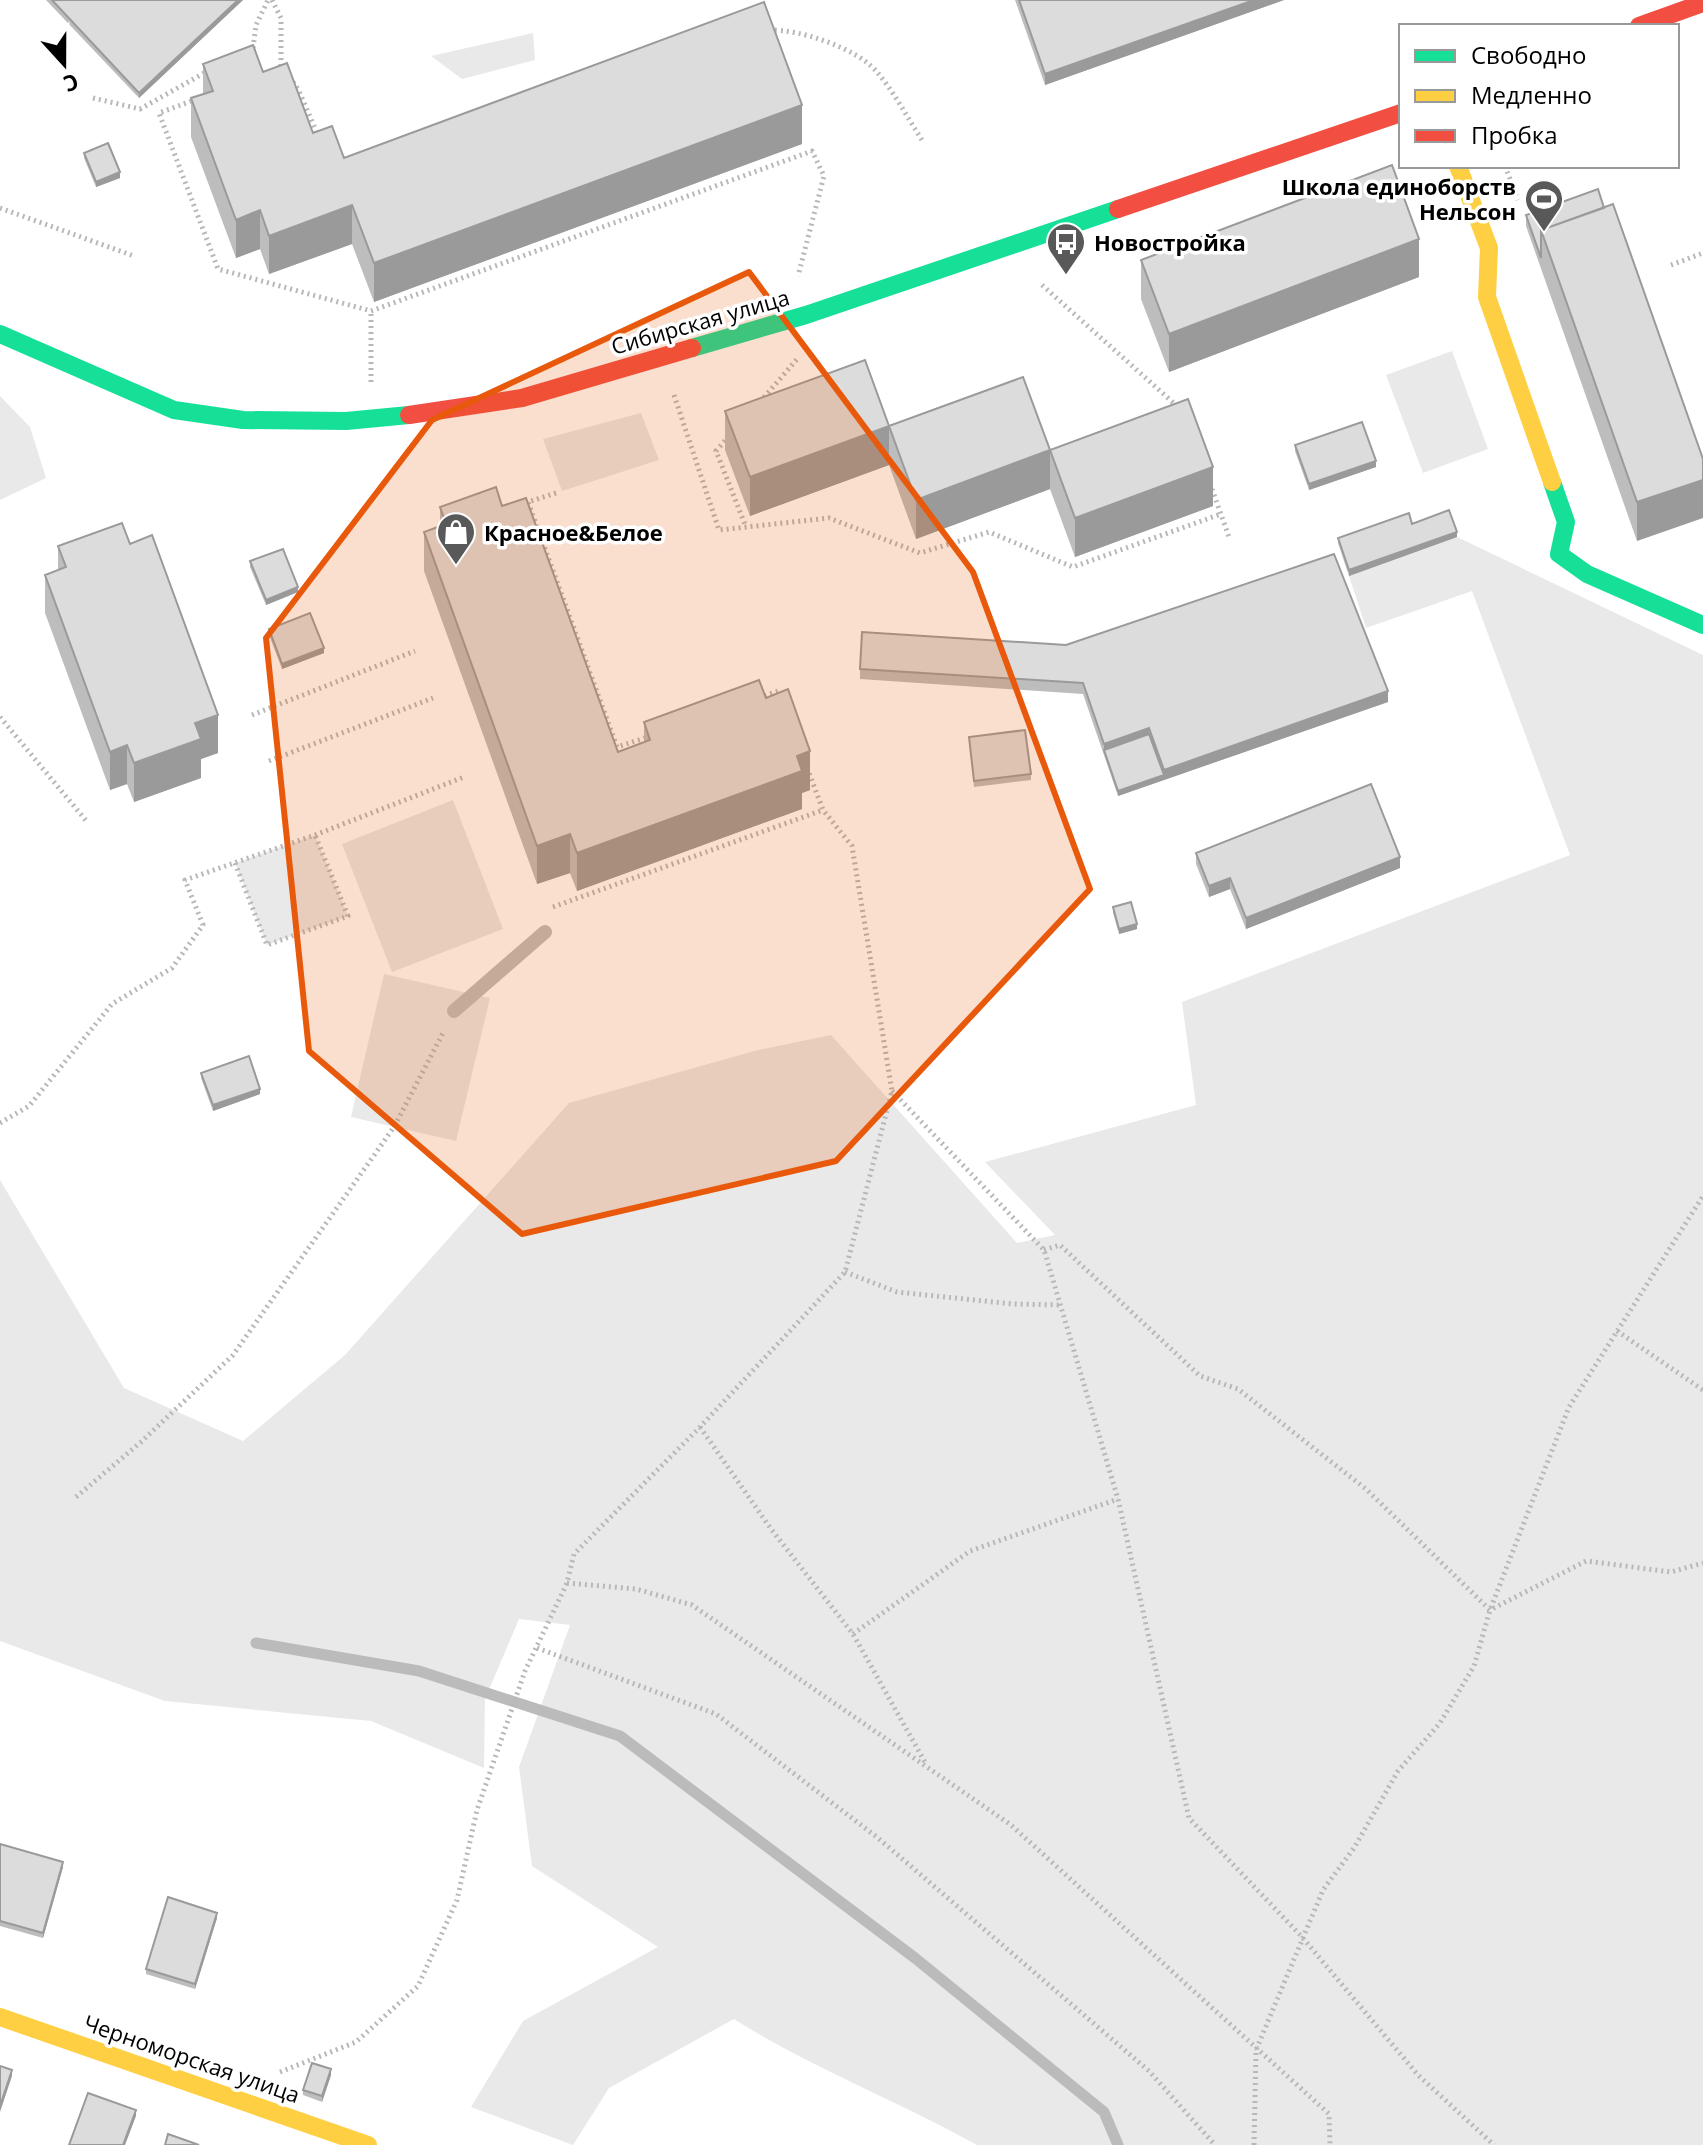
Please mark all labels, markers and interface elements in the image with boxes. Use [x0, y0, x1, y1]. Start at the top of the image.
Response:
north arrow [24, 24, 104, 104]
legend [1399, 24, 1679, 168]
text: Свободно [1471, 38, 1586, 71]
text: С [60, 67, 83, 100]
text: Медленно [1471, 78, 1592, 111]
text: Пробка [1471, 118, 1558, 151]
place label: Школа единоборств Нельсон [1282, 171, 1516, 226]
sports icon: Школа единоборств Нельсон [1523, 178, 1565, 233]
bus stop icon: Новостройка [1045, 221, 1087, 276]
place label: Новостройка [1094, 227, 1246, 257]
street label: Сибирская улица [607, 281, 793, 361]
shop icon: Красное&Белое [435, 511, 477, 566]
place label: Красное&Белое [484, 517, 663, 547]
street label: Черноморская улица [80, 2007, 304, 2109]

